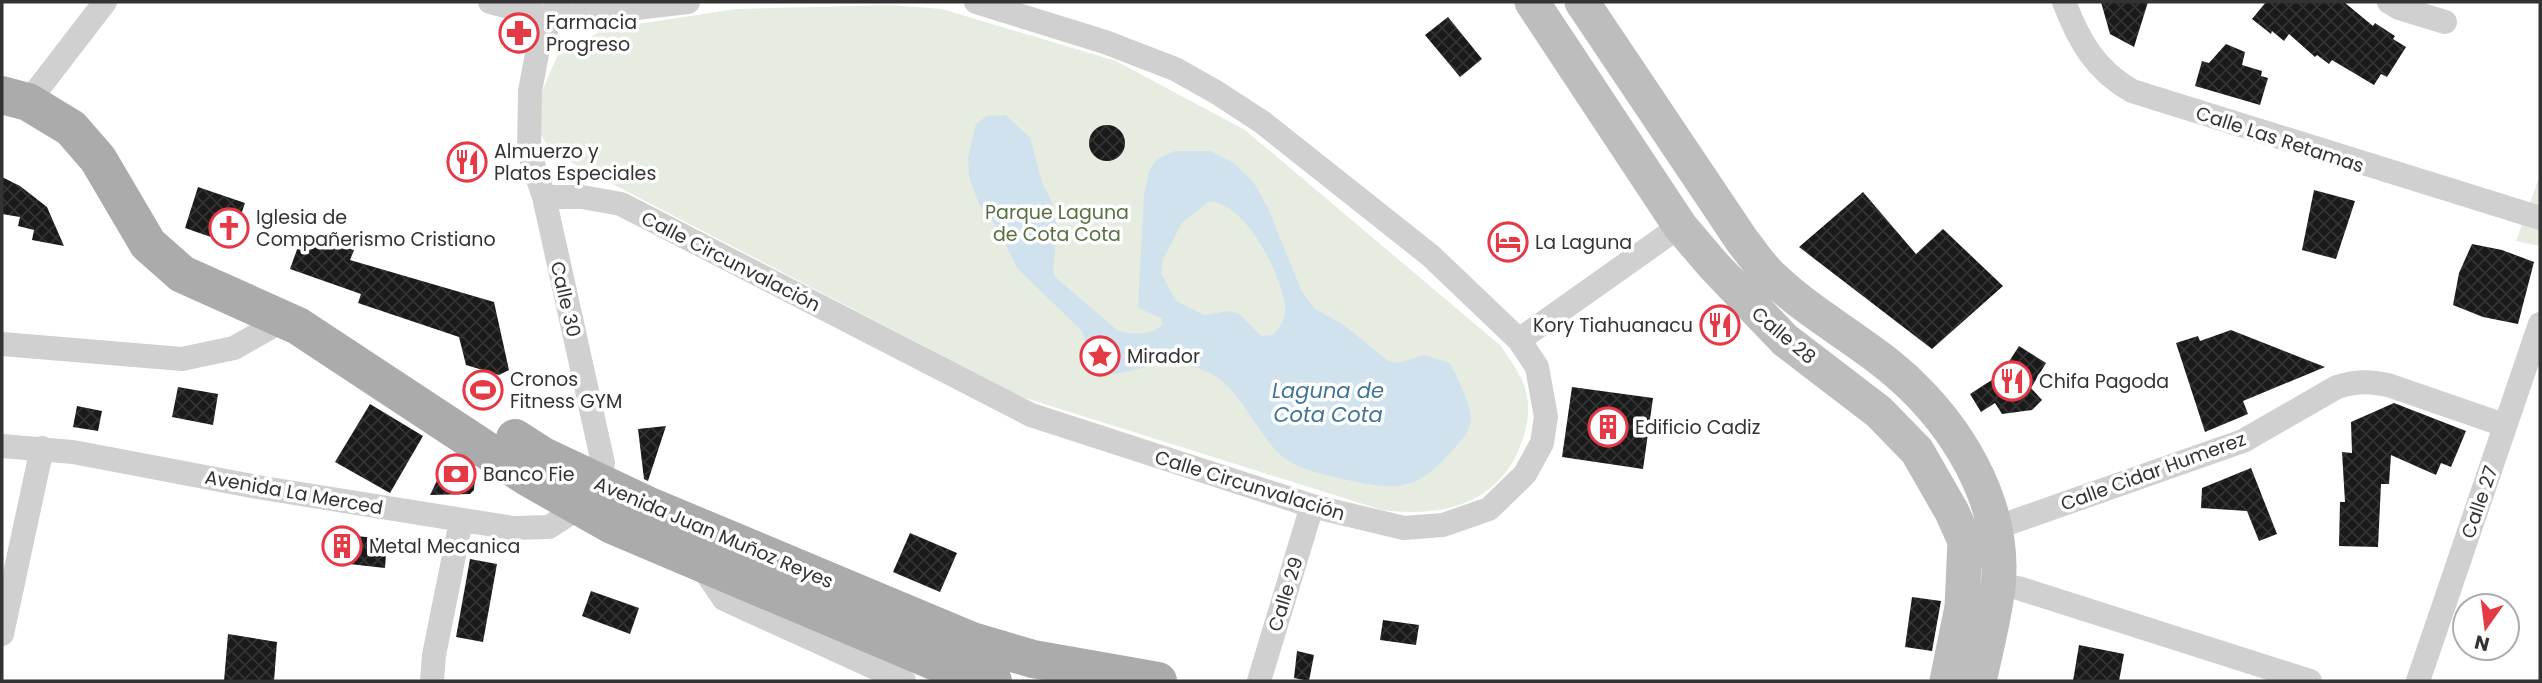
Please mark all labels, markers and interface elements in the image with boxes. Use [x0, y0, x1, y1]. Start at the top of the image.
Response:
place label: Farmacia Progreso [546, 9, 637, 58]
pharmacy icon: Farmacia Progreso [498, 12, 540, 54]
street label: Calle Las Retamas [2192, 100, 2367, 179]
place label: Almuerzo y Platos Especiales [494, 138, 656, 187]
restaurant icon: Almuerzo y Platos Especiales [446, 141, 488, 183]
park label: Parque Laguna de Cota Cota [985, 199, 1129, 248]
place label: Iglesia de Compañerismo Cristiano [256, 204, 496, 253]
street label: Calle Circunvalación [637, 205, 825, 318]
church icon: Iglesia de Compañerismo Cristiano [208, 207, 250, 249]
hotel icon: La Laguna [1487, 221, 1529, 263]
place label: La Laguna [1535, 229, 1632, 256]
street label: Calle 30 [544, 259, 587, 340]
street label: Calle 28 [1746, 300, 1822, 370]
restaurant icon: Kory Tiahuanacu [1699, 304, 1741, 346]
place label: Kory Tiahuanacu [1533, 312, 1693, 339]
place icon: Mirador [1079, 335, 1121, 377]
place label: Mirador [1127, 343, 1200, 370]
restaurant icon: Chifa Pagoda [1991, 360, 2033, 402]
place label: Cronos Fitness GYM [510, 366, 622, 415]
place label: Chifa Pagoda [2039, 368, 2169, 395]
sports icon: Cronos Fitness GYM [462, 369, 504, 411]
water label: Laguna de Cota Cota [1272, 376, 1384, 429]
building icon: Edificio Cadiz [1587, 406, 1629, 448]
place label: Edificio Cadiz [1635, 414, 1760, 441]
street label: Calle Cidar Humerez [2057, 425, 2249, 518]
street label: Calle Circunvalación [1151, 444, 1348, 527]
bank icon: Banco Fie [435, 453, 477, 495]
place label: Banco Fie [483, 461, 574, 488]
street label: Calle 27 [2454, 462, 2504, 542]
street label: Avenida La Merced [203, 464, 385, 521]
street label: Avenida Juan Muñoz Reyes [590, 470, 838, 595]
building icon: Metal Mecanica [321, 525, 363, 567]
place label: Metal Mecanica [369, 533, 520, 560]
street label: Calle 29 [1261, 554, 1310, 635]
north arrow [2451, 592, 2521, 662]
text: N [2472, 628, 2492, 658]

